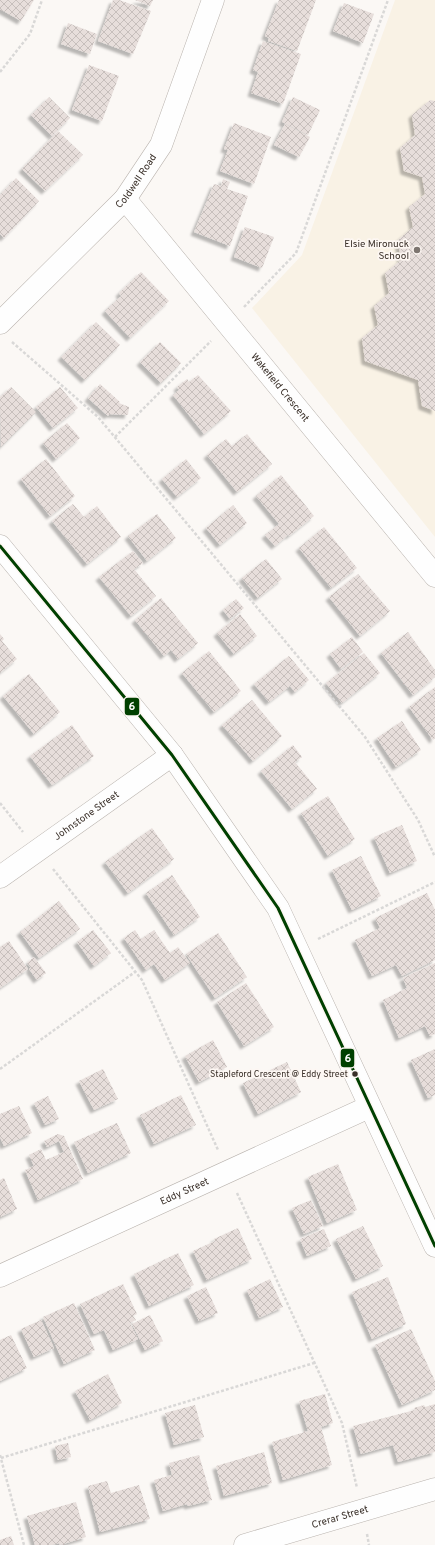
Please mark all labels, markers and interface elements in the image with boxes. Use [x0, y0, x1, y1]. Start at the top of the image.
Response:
street label: Coldwell Road [113, 152, 160, 211]
place label: Elsie Mironuck School [344, 238, 409, 263]
marker: Elsie Mironuck School [412, 245, 422, 255]
street label: Wakefield Crescent [248, 350, 312, 425]
line badge: 6 [124, 697, 140, 716]
text: 6 [129, 700, 136, 714]
street label: Johnstone Street [51, 788, 122, 843]
line badge: 6 [340, 1048, 355, 1068]
text: 6 [345, 1052, 352, 1066]
place label: Stapleford Crescent @ Eddy Street [210, 1069, 348, 1080]
marker: Stapleford Crescent @ Eddy Street [350, 1069, 360, 1079]
street label: Eddy Street [158, 1175, 211, 1208]
street label: Crerar Street [310, 1502, 370, 1532]

